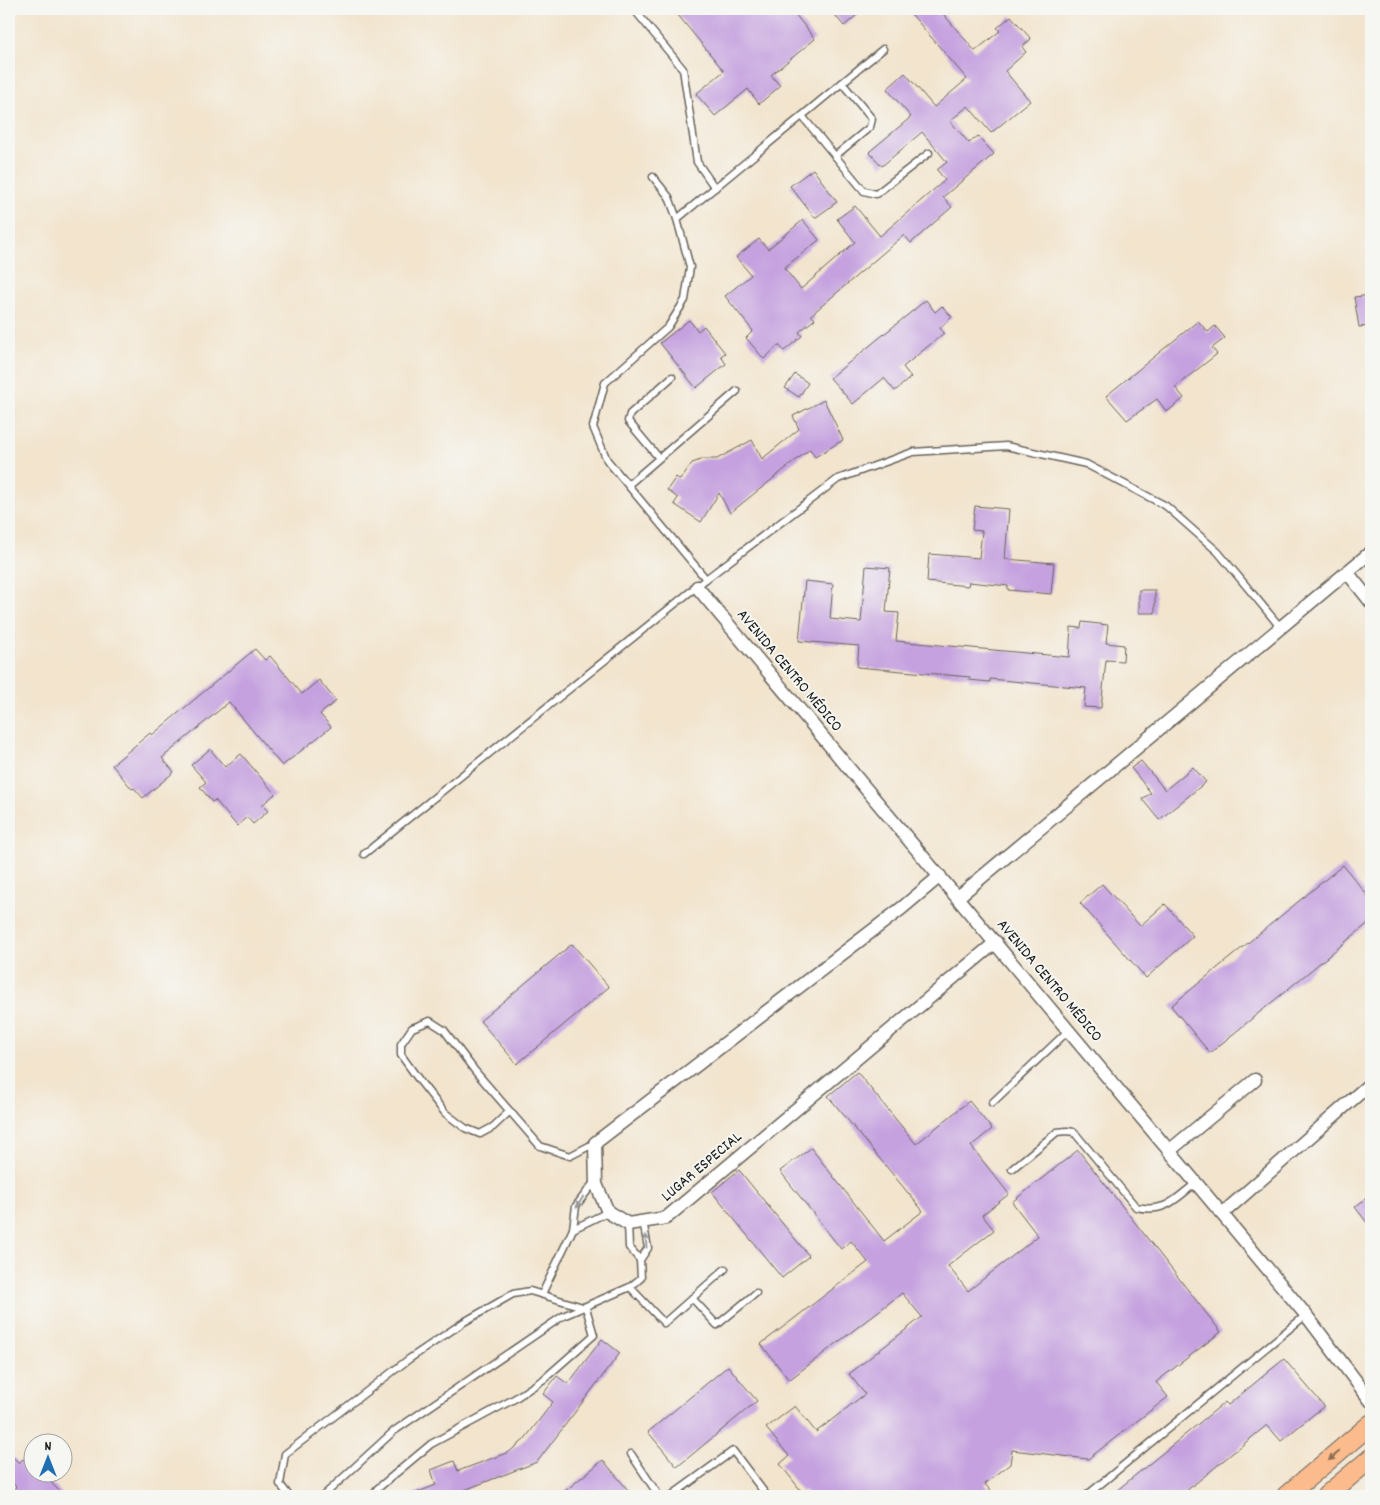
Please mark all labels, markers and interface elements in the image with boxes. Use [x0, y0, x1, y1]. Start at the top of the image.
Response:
street label: AVENIDA CENTRO MÉDICO [731, 605, 847, 737]
street label: AVENIDA CENTRO MÉDICO [991, 915, 1107, 1047]
street label: LUGAR ESPECIAL [656, 1126, 748, 1208]
one-way arrow [576, 1195, 585, 1209]
one-way arrow [642, 1233, 650, 1249]
north arrow [22, 1432, 72, 1482]
text: N [45, 1437, 52, 1457]
one-way arrow [1327, 1450, 1340, 1461]

